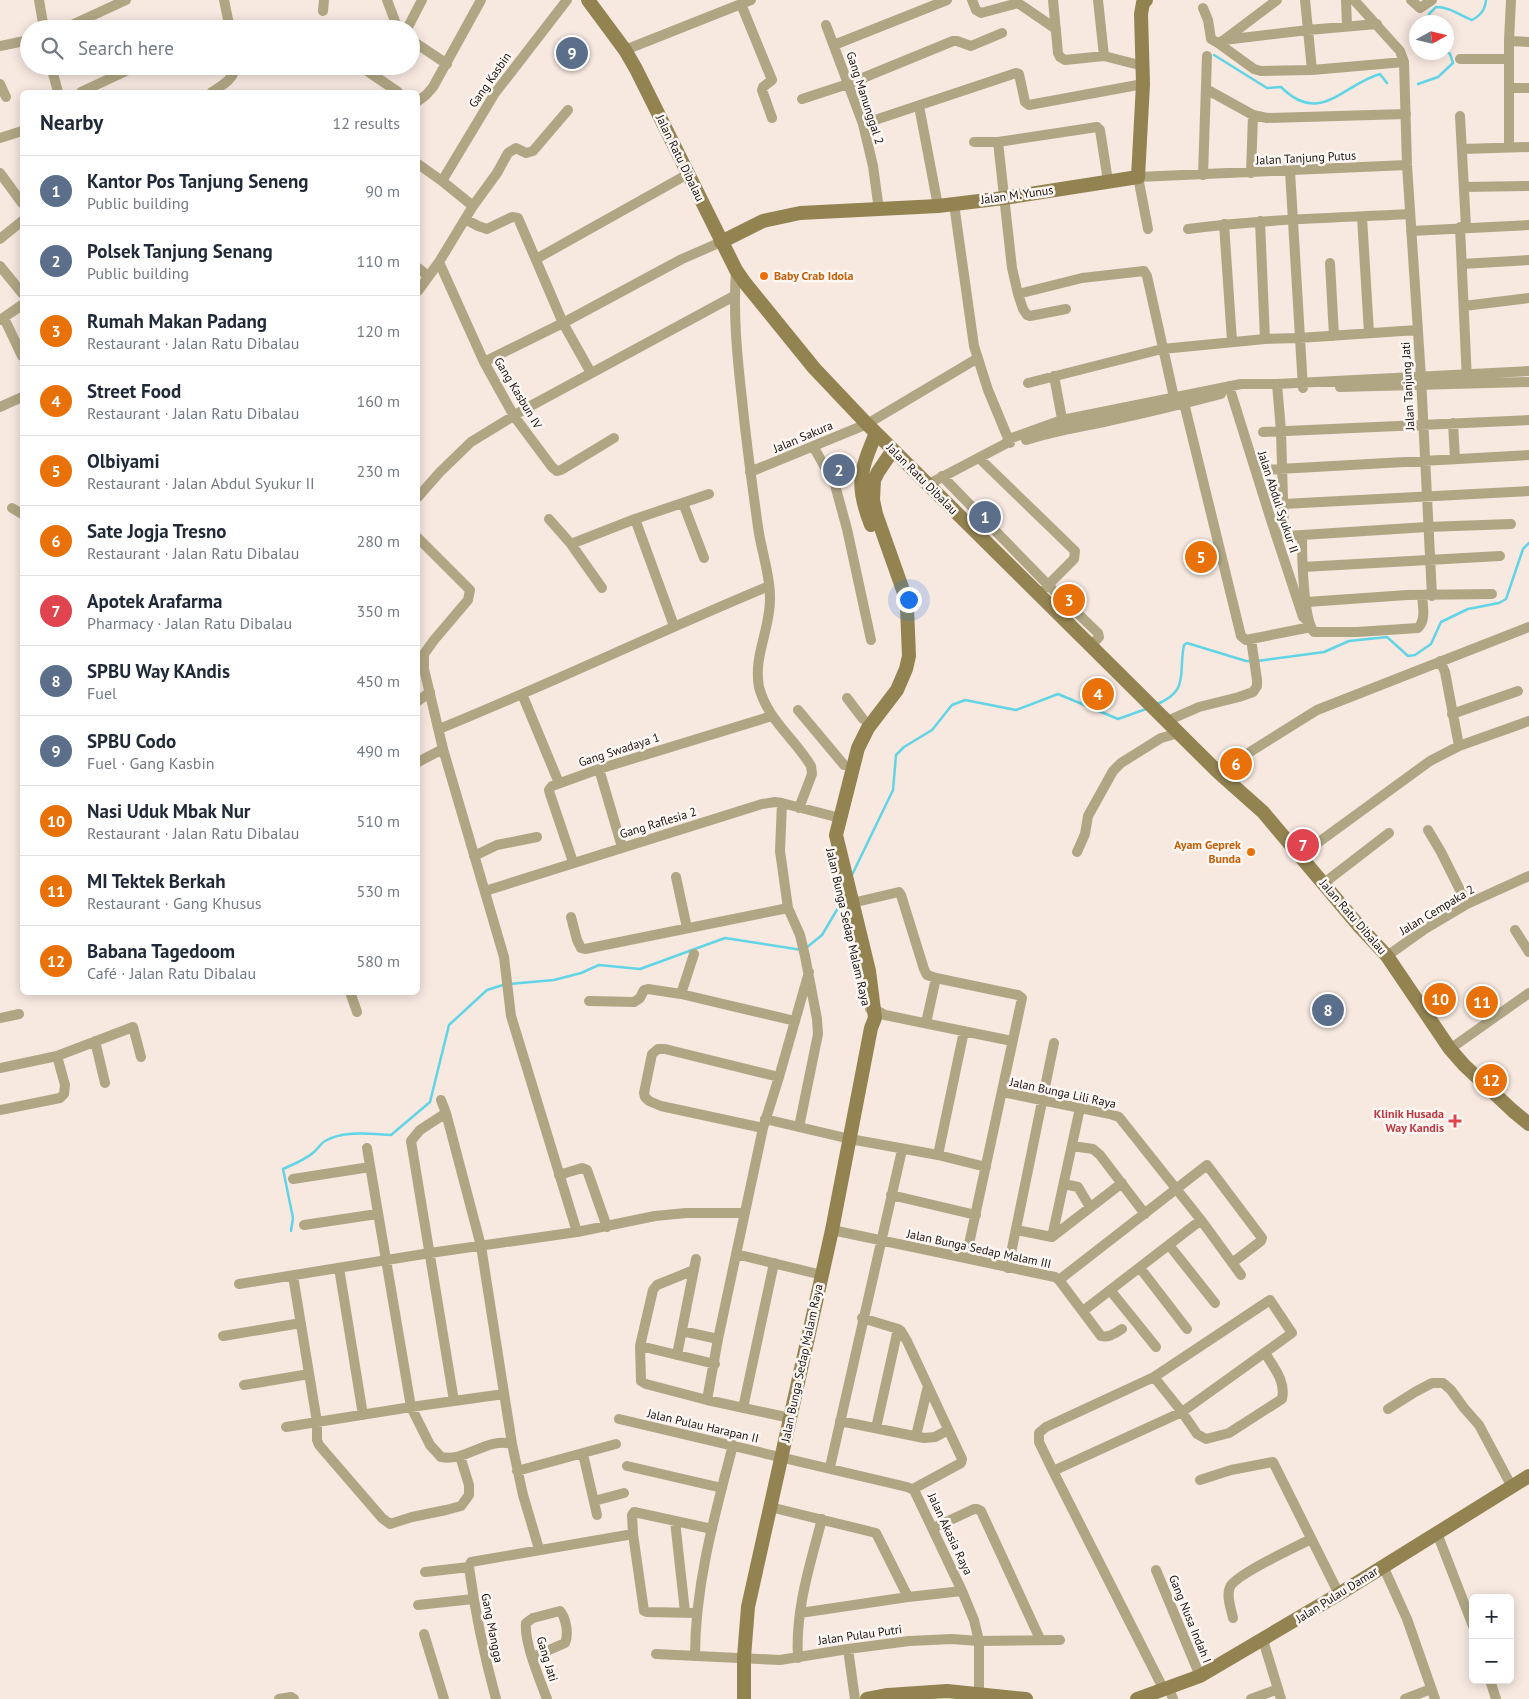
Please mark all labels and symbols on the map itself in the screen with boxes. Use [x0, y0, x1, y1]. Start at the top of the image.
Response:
north arrow [1409, 15, 1454, 60]
pin: 9 [556, 34, 588, 72]
street label: Gang Kasbin [465, 49, 514, 110]
street label: Gang Manunggal 2 [843, 50, 888, 146]
street label: Jalan Ratu Dibalau [652, 111, 708, 204]
street label: Jalan Tanjung Putus [1254, 147, 1357, 168]
street label: Jalan M. Yunus [979, 182, 1054, 207]
place label: Baby Crab Idola [774, 268, 854, 283]
marker: Baby Crab Idola [758, 270, 770, 282]
street label: Jalan Tanjung Jati [1398, 341, 1417, 432]
street label: Gang Kasbun IV [491, 354, 546, 431]
street label: Jalan Sakura [770, 417, 835, 456]
street label: Jalan Ratu Dibalau [883, 439, 961, 517]
street label: Jalan Abdul Syukur II [1255, 448, 1302, 555]
pin: 2 [823, 451, 855, 489]
pin: 1 [969, 498, 1001, 536]
pin: 5 [1185, 538, 1217, 576]
pin: 3 [1053, 581, 1085, 619]
your location [896, 587, 922, 613]
pin: 4 [1082, 675, 1114, 713]
street label: Gang Swadaya 1 [576, 729, 661, 770]
pin: 6 [1220, 745, 1252, 783]
street label: Gang Raflesia 2 [618, 804, 698, 841]
pin: 7 [1287, 826, 1319, 864]
place label: Ayam Geprek Bunda [1174, 837, 1241, 866]
street label: Jalan Bunga Sedap Malam Raya [823, 846, 874, 1007]
marker: Ayam Geprek Bunda [1245, 846, 1257, 858]
street label: Jalan Ratu Dibalau [1316, 875, 1390, 957]
street label: Jalan Cempaka 2 [1396, 881, 1477, 938]
pin: 10 [1424, 980, 1456, 1018]
pin: 11 [1466, 983, 1498, 1021]
pin: 8 [1312, 991, 1344, 1029]
pin: 12 [1475, 1061, 1507, 1099]
street label: Jalan Bunga Lili Raya [1008, 1074, 1118, 1111]
place label: Klinik Husada Way Kandis [1374, 1106, 1444, 1135]
marker: Klinik Husada Way Kandis [1448, 1114, 1462, 1128]
street label: Jalan Bunga Sedap Malam III [905, 1226, 1053, 1271]
street label: Jalan Bunga Sedap Malam Raya [777, 1282, 826, 1444]
street label: Jalan Pulau Harapan II [645, 1405, 760, 1446]
street label: Jalan Akasia Raya [924, 1489, 976, 1577]
street label: Jalan Pulau Damar [1292, 1563, 1381, 1626]
street label: Gang Nusa Indah I [1166, 1572, 1215, 1665]
street label: Gang Mangga [478, 1592, 507, 1664]
street label: Jalan Pulau Putri [816, 1621, 903, 1648]
street label: Gang Jati [534, 1635, 561, 1683]

